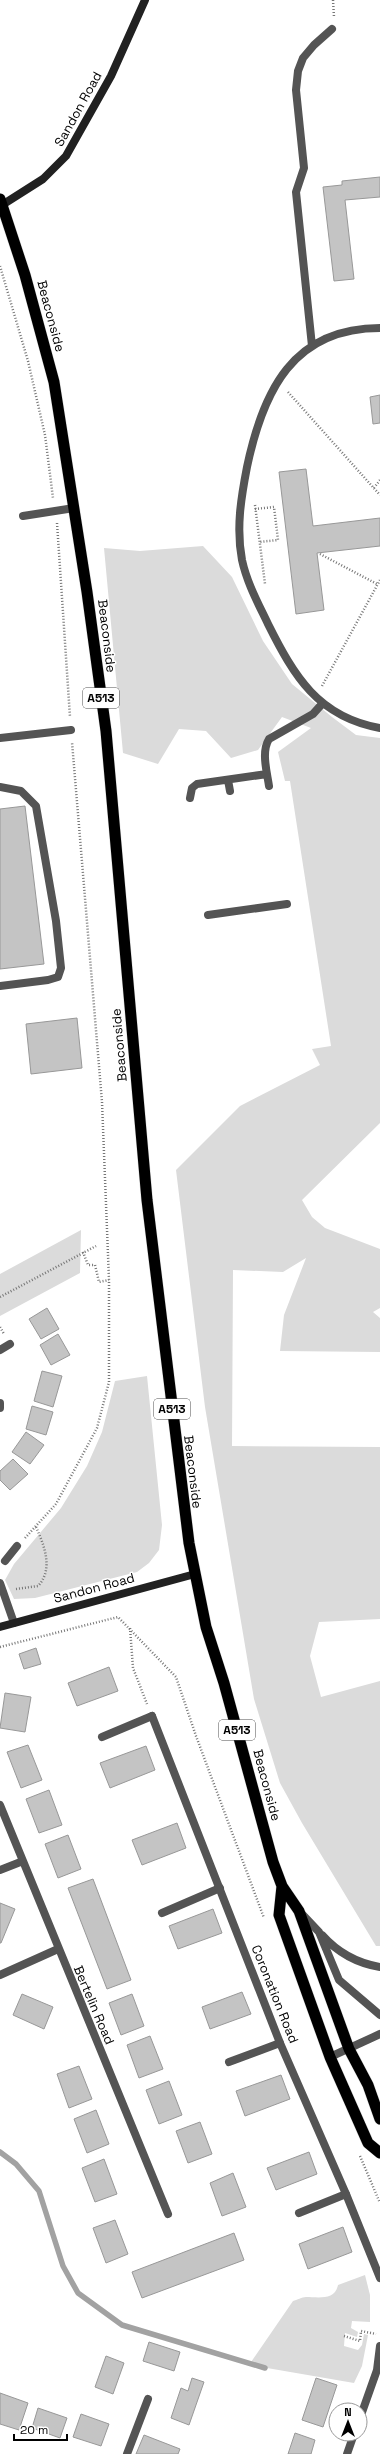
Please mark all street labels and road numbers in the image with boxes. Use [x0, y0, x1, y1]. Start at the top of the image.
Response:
street label: Sandon Road [50, 69, 106, 149]
street label: Beaconside [33, 278, 69, 354]
street label: Beaconside [94, 598, 120, 674]
road number: A513 [83, 688, 119, 708]
street label: Beaconside [107, 1008, 131, 1082]
road number: A513 [154, 1399, 190, 1419]
street label: Beaconside [180, 1434, 206, 1510]
street label: Sandon Road [52, 1569, 136, 1607]
road number: A513 [219, 1720, 255, 1740]
street label: Beaconside [249, 1747, 285, 1823]
street label: Coronation Road [248, 1942, 302, 2046]
street label: Bertelin Road [70, 1963, 118, 2047]

